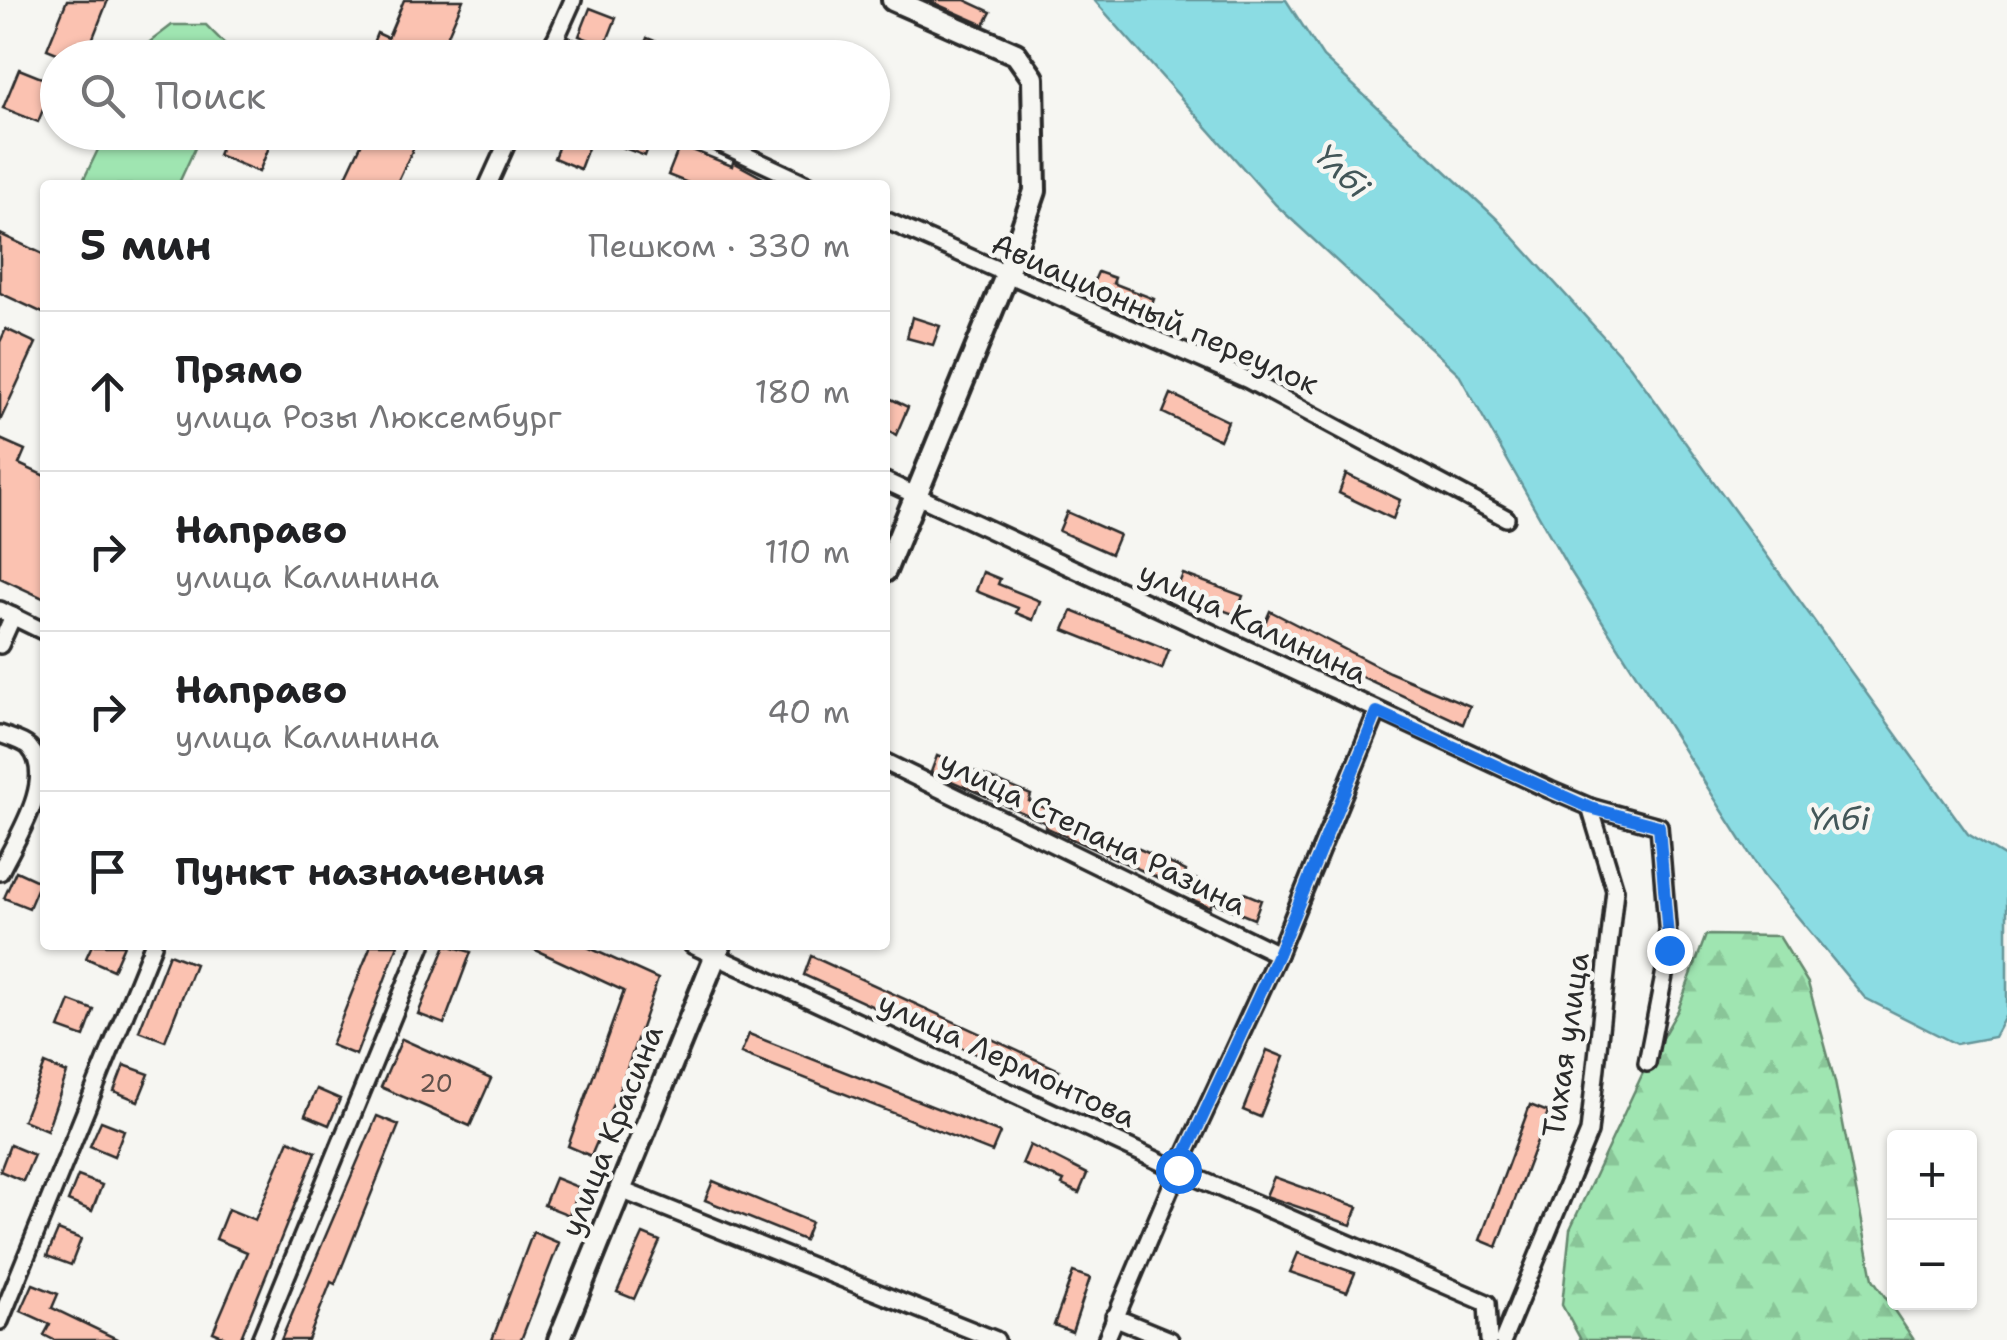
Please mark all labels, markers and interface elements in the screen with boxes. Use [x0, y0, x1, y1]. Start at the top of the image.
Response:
search box [40, 40, 890, 150]
icon: search [75, 68, 130, 123]
text: Поиск [155, 70, 266, 121]
water label: Үлбі [1305, 134, 1380, 208]
text: 5 мин [80, 217, 212, 273]
street label: Авиационный переулок [985, 223, 1325, 404]
text: Пешком · 330 m [588, 224, 850, 267]
text: Прямо [175, 344, 303, 395]
icon: ahead [80, 364, 135, 419]
text: 180 m [754, 370, 850, 413]
text: улица Розы Люксембург [175, 395, 562, 438]
text: Направо [175, 504, 348, 555]
icon: right [80, 524, 135, 579]
text: 110 m [764, 530, 850, 573]
street label: улица Калинина [1132, 552, 1374, 694]
text: улица Калинина [175, 555, 439, 598]
text: Направо [175, 664, 348, 715]
icon: right [80, 684, 135, 739]
text: 40 m [767, 690, 850, 733]
text: улица Калинина [175, 715, 439, 758]
street label: улица Степана Разина [933, 740, 1254, 925]
water label: Үлбі [1808, 797, 1871, 840]
icon: arrive [80, 844, 135, 899]
text: Пункт назначения [175, 846, 545, 897]
route end [1647, 928, 1693, 974]
street label: Тихая улица [1532, 949, 1599, 1140]
street label: улица Лермонтова [872, 982, 1143, 1137]
street label: улица Красина [550, 1019, 673, 1243]
house number: 20 [419, 1066, 453, 1100]
map controls [1887, 1130, 1977, 1310]
button: + [1887, 1130, 1977, 1220]
route start [1156, 1148, 1202, 1194]
button: − [1887, 1220, 1977, 1310]

